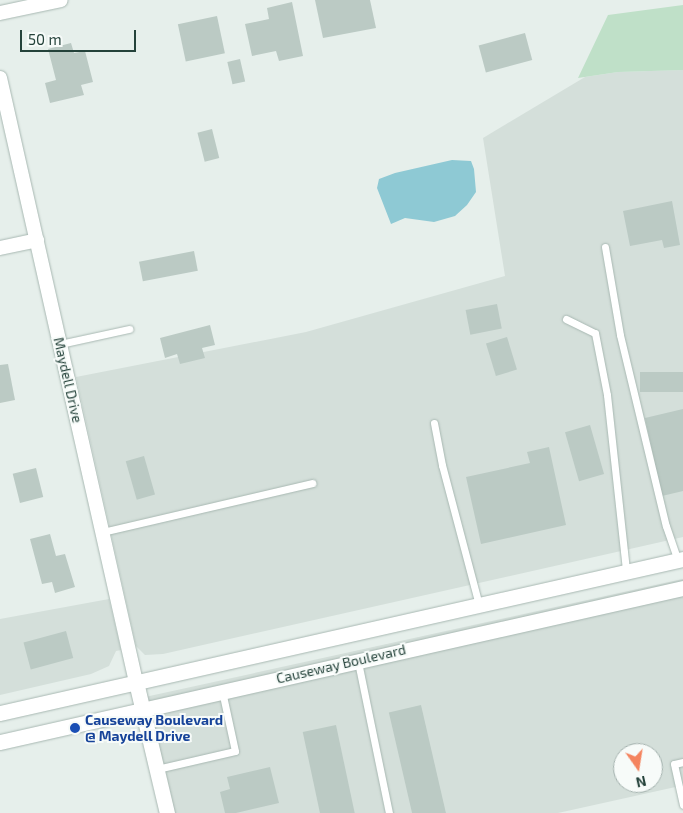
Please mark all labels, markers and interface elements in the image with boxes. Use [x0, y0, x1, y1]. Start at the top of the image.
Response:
scale bar [22, 20, 139, 52]
text: 50 m [28, 30, 62, 48]
street label: Maydell Drive [50, 335, 86, 425]
street label: Causeway Boulevard [274, 641, 408, 687]
place label: Causeway Boulevard @ Maydell Drive [85, 712, 224, 744]
marker: Causeway Boulevard @ Maydell Drive [69, 722, 81, 734]
north arrow [613, 743, 663, 793]
text: N [634, 773, 648, 792]

